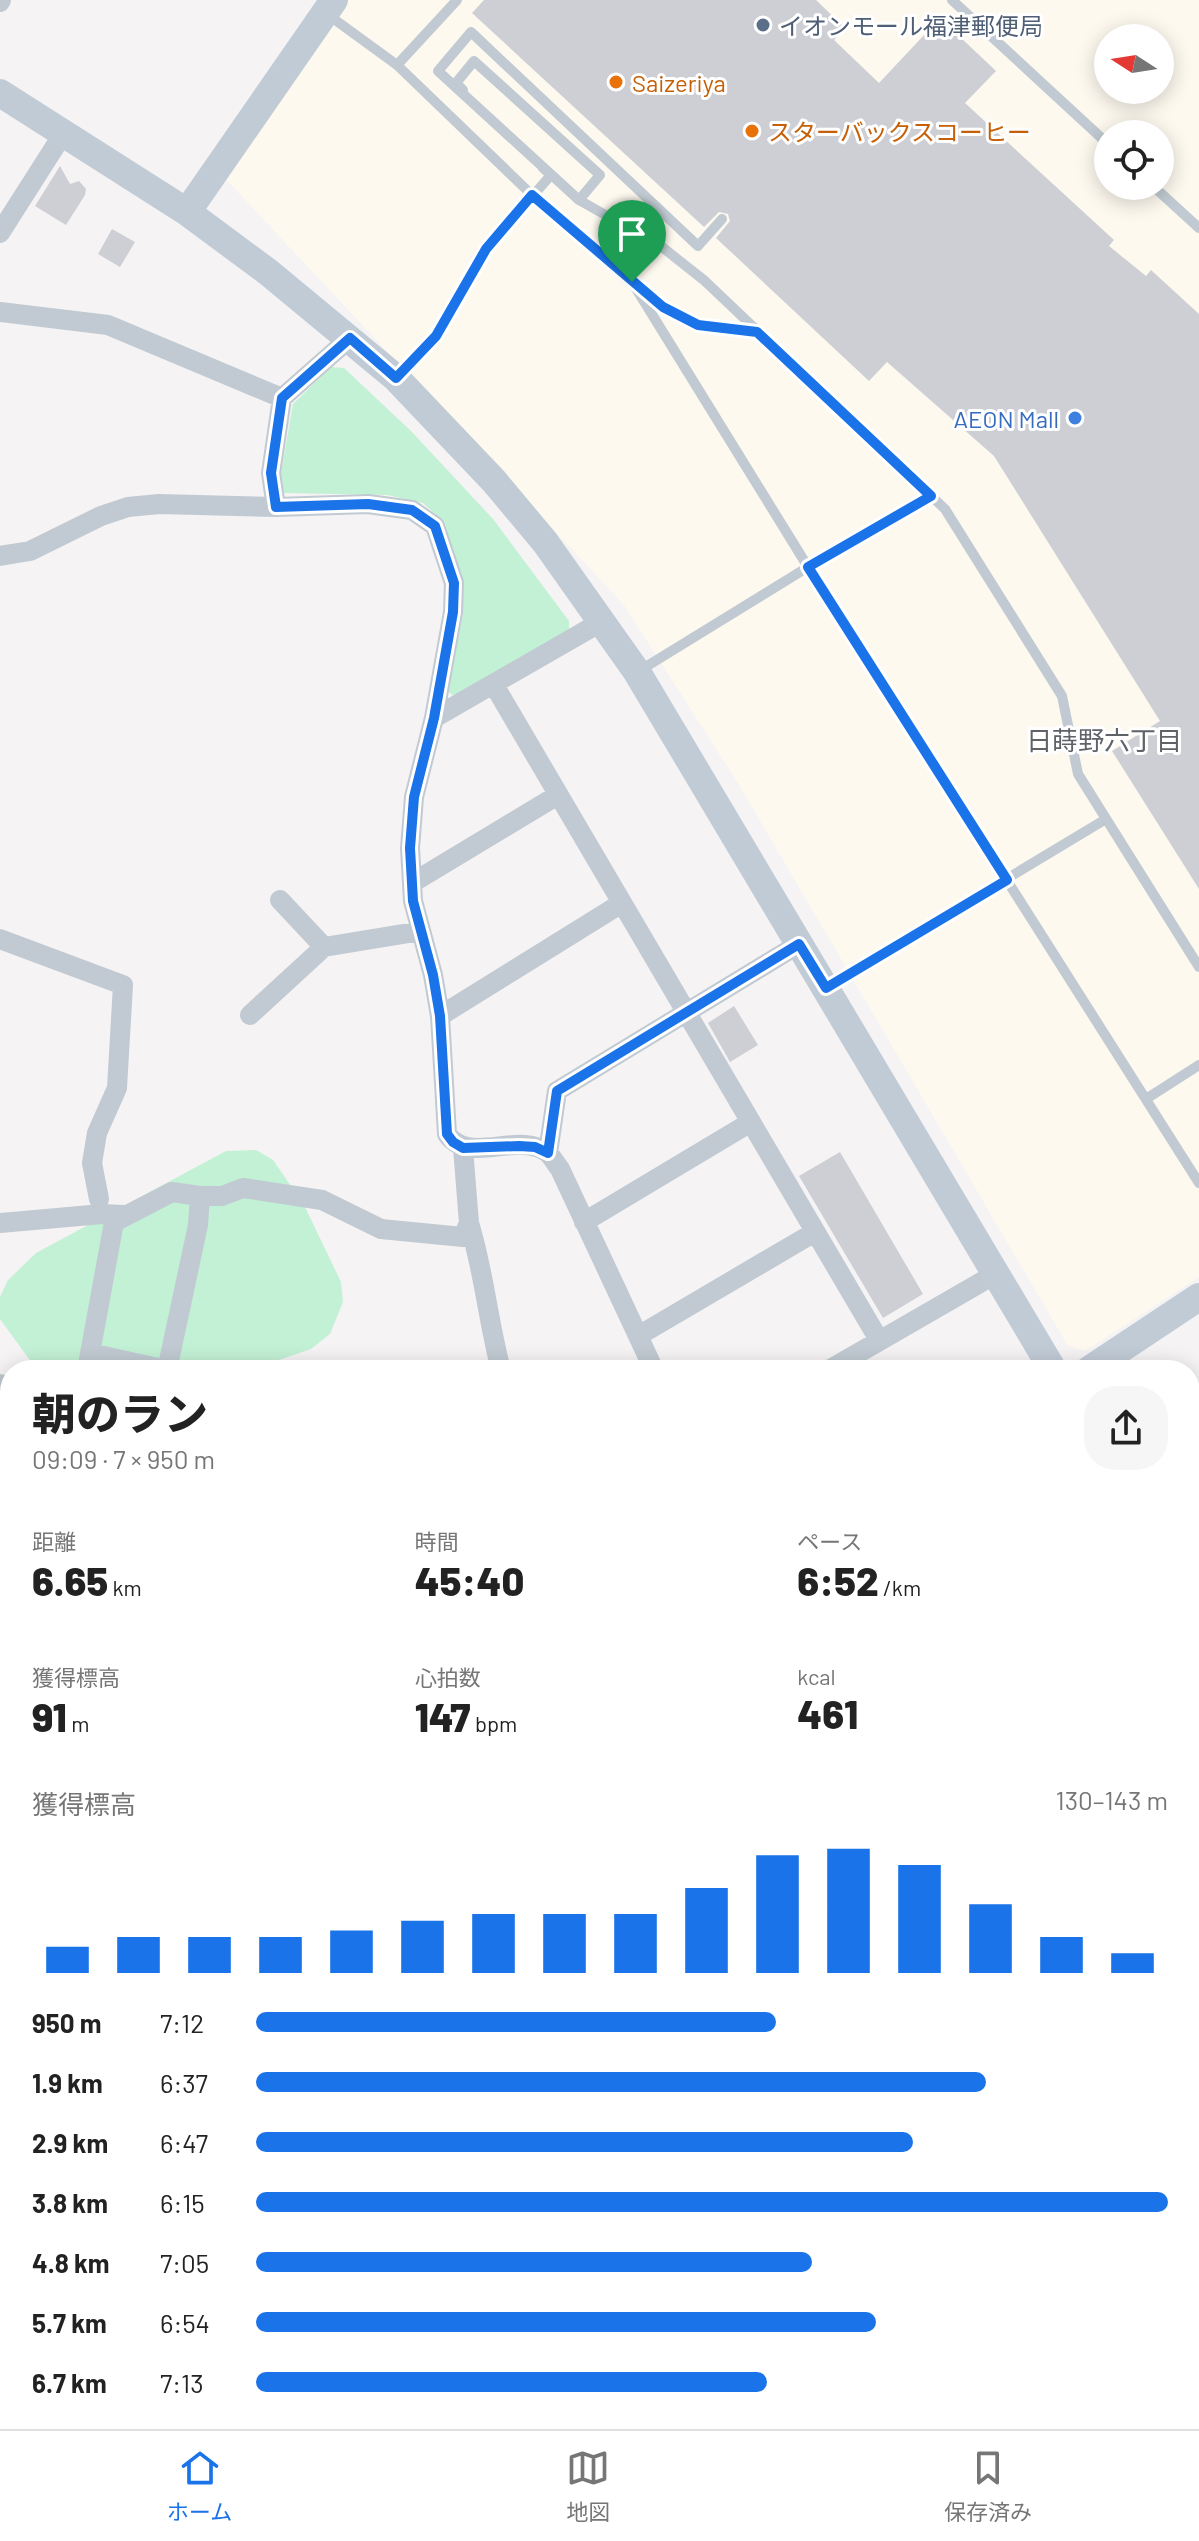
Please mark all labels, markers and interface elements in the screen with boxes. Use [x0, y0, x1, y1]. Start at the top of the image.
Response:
place label: イオンモール福津郵便局 [779, 11, 1043, 40]
marker: イオンモール福津郵便局 [754, 16, 772, 34]
north arrow [1094, 24, 1174, 104]
map controls [1094, 24, 1174, 200]
place label: Saizeriya [632, 68, 726, 97]
marker: Saizeriya [607, 73, 625, 91]
place label: スターバックスコーヒー [768, 117, 1031, 146]
button: locate [1094, 120, 1174, 200]
marker: スターバックスコーヒー [743, 122, 761, 140]
pin [598, 200, 666, 282]
icon: arrive [610, 212, 654, 256]
place label: AEON Mall [953, 404, 1059, 433]
marker: AEON Mall [1066, 409, 1084, 427]
district label: 日蒔野六丁目 [1026, 724, 1182, 755]
text: 朝のラン [32, 1386, 208, 1439]
button: share [1084, 1386, 1168, 1470]
text: 09:09 · 7 × 950 m [32, 1443, 215, 1474]
text: 距離 [32, 1528, 76, 1554]
text: 時間 [415, 1528, 459, 1554]
text: ペース [797, 1528, 862, 1554]
text: 6.65 [32, 1556, 108, 1604]
text: 45:40 [415, 1556, 524, 1604]
text: 6:52 [797, 1556, 879, 1604]
text: km [108, 1574, 142, 1600]
text: /km [879, 1574, 921, 1600]
text: kcal [797, 1663, 836, 1689]
text: 獲得標高 [32, 1664, 120, 1690]
text: 心拍数 [415, 1664, 481, 1690]
text: 461 [797, 1689, 858, 1737]
text: 91 [32, 1692, 67, 1740]
text: 147 [415, 1692, 471, 1740]
text: m [67, 1710, 89, 1736]
text: bpm [471, 1710, 517, 1736]
text: 130–143 m [1056, 1784, 1168, 1815]
text: 獲得標高 [32, 1788, 136, 1819]
text: 950 m [32, 2007, 102, 2038]
text: 7:12 [160, 2007, 204, 2038]
text: 1.9 km [32, 2067, 103, 2098]
text: 6:37 [160, 2067, 208, 2098]
text: 2.9 km [32, 2127, 108, 2158]
text: 6:47 [160, 2127, 208, 2158]
text: 3.8 km [32, 2187, 108, 2218]
text: 6:15 [160, 2187, 205, 2218]
text: 4.8 km [32, 2247, 110, 2278]
text: 7:05 [160, 2247, 209, 2278]
text: 5.7 km [32, 2307, 107, 2338]
text: 6:54 [160, 2307, 210, 2338]
text: 6.7 km [32, 2367, 107, 2398]
text: 7:13 [160, 2367, 204, 2398]
tab: ホーム [167, 2446, 232, 2526]
tab: 地図 [566, 2446, 610, 2526]
tab: 保存済み [944, 2446, 1032, 2526]

